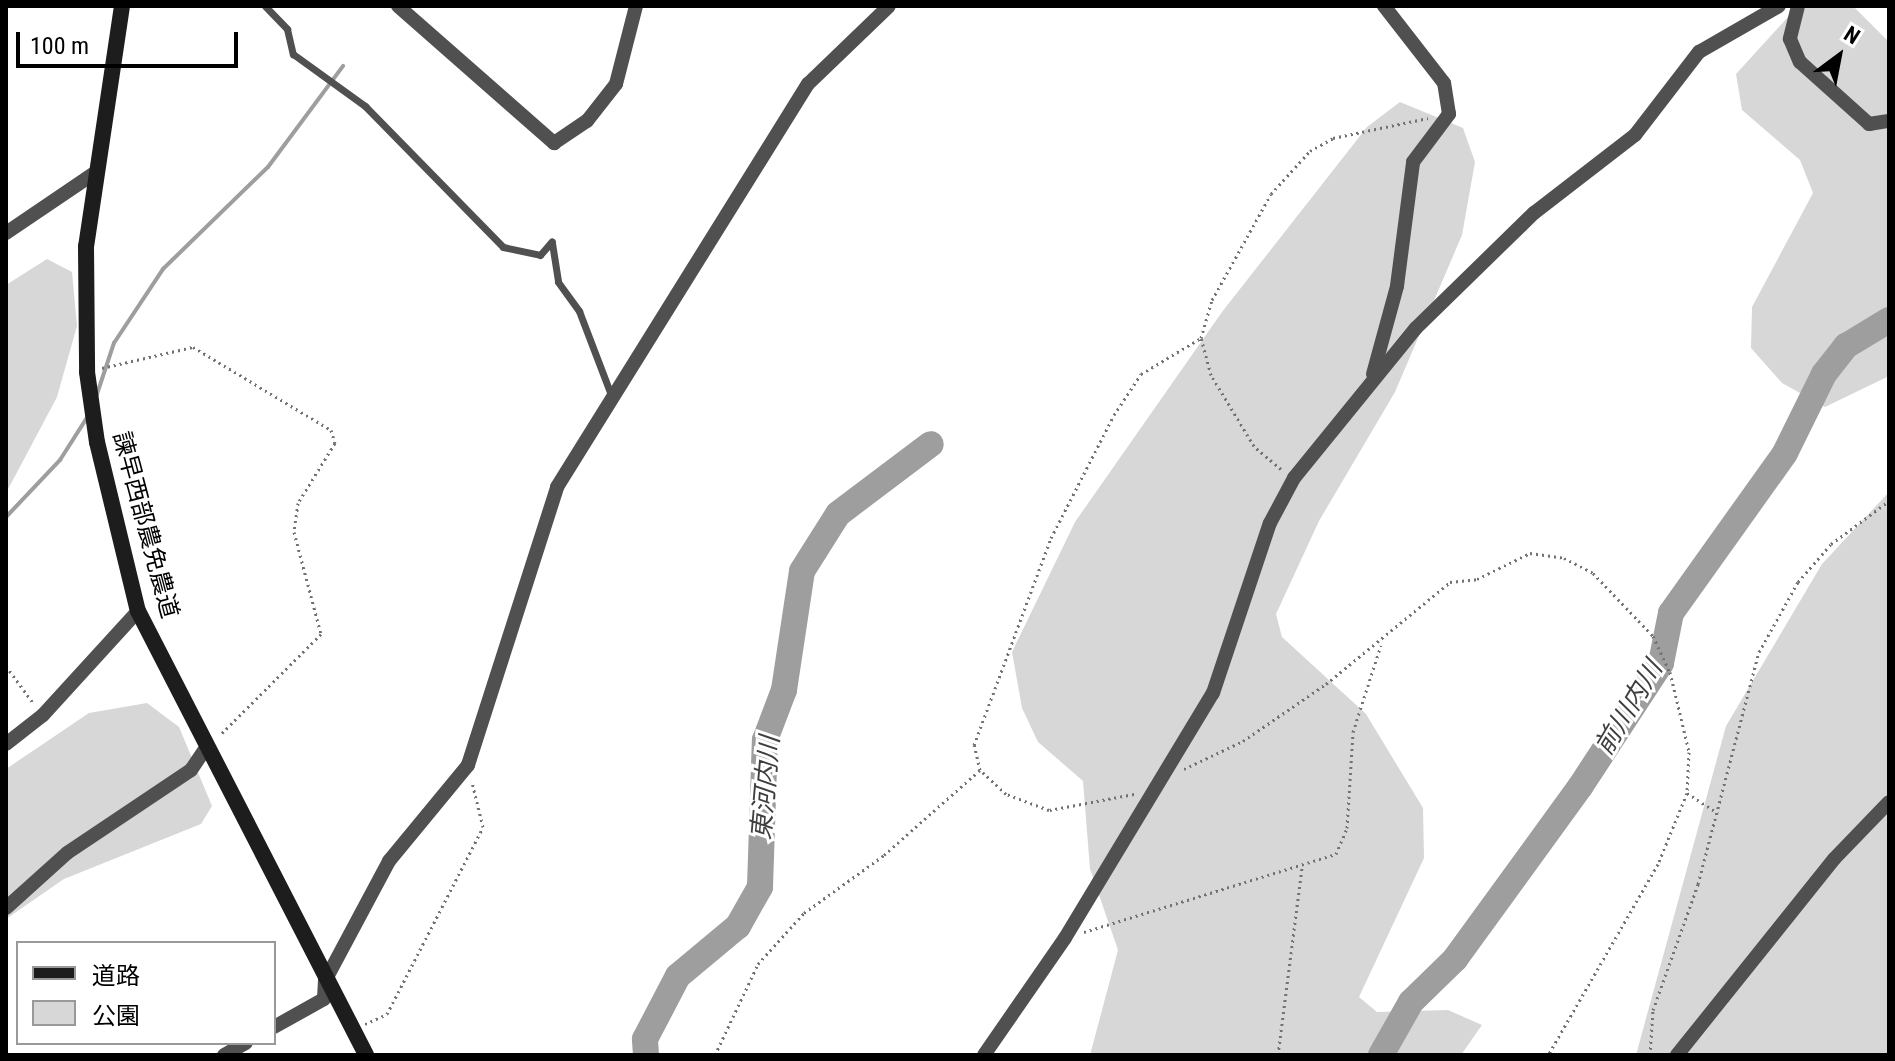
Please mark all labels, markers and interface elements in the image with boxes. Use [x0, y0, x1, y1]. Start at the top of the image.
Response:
scale bar [20, 16, 242, 66]
north arrow [1799, 16, 1879, 96]
text: N [1840, 21, 1864, 49]
text: 100 m [30, 32, 89, 60]
street label: 諫早西部農免農道 [106, 429, 184, 621]
water label: 前川内川 [1589, 655, 1669, 761]
water label: 東河内川 [746, 735, 786, 841]
legend [16, 941, 276, 1045]
text: 道路 [92, 962, 140, 990]
text: 公園 [92, 1002, 140, 1030]

